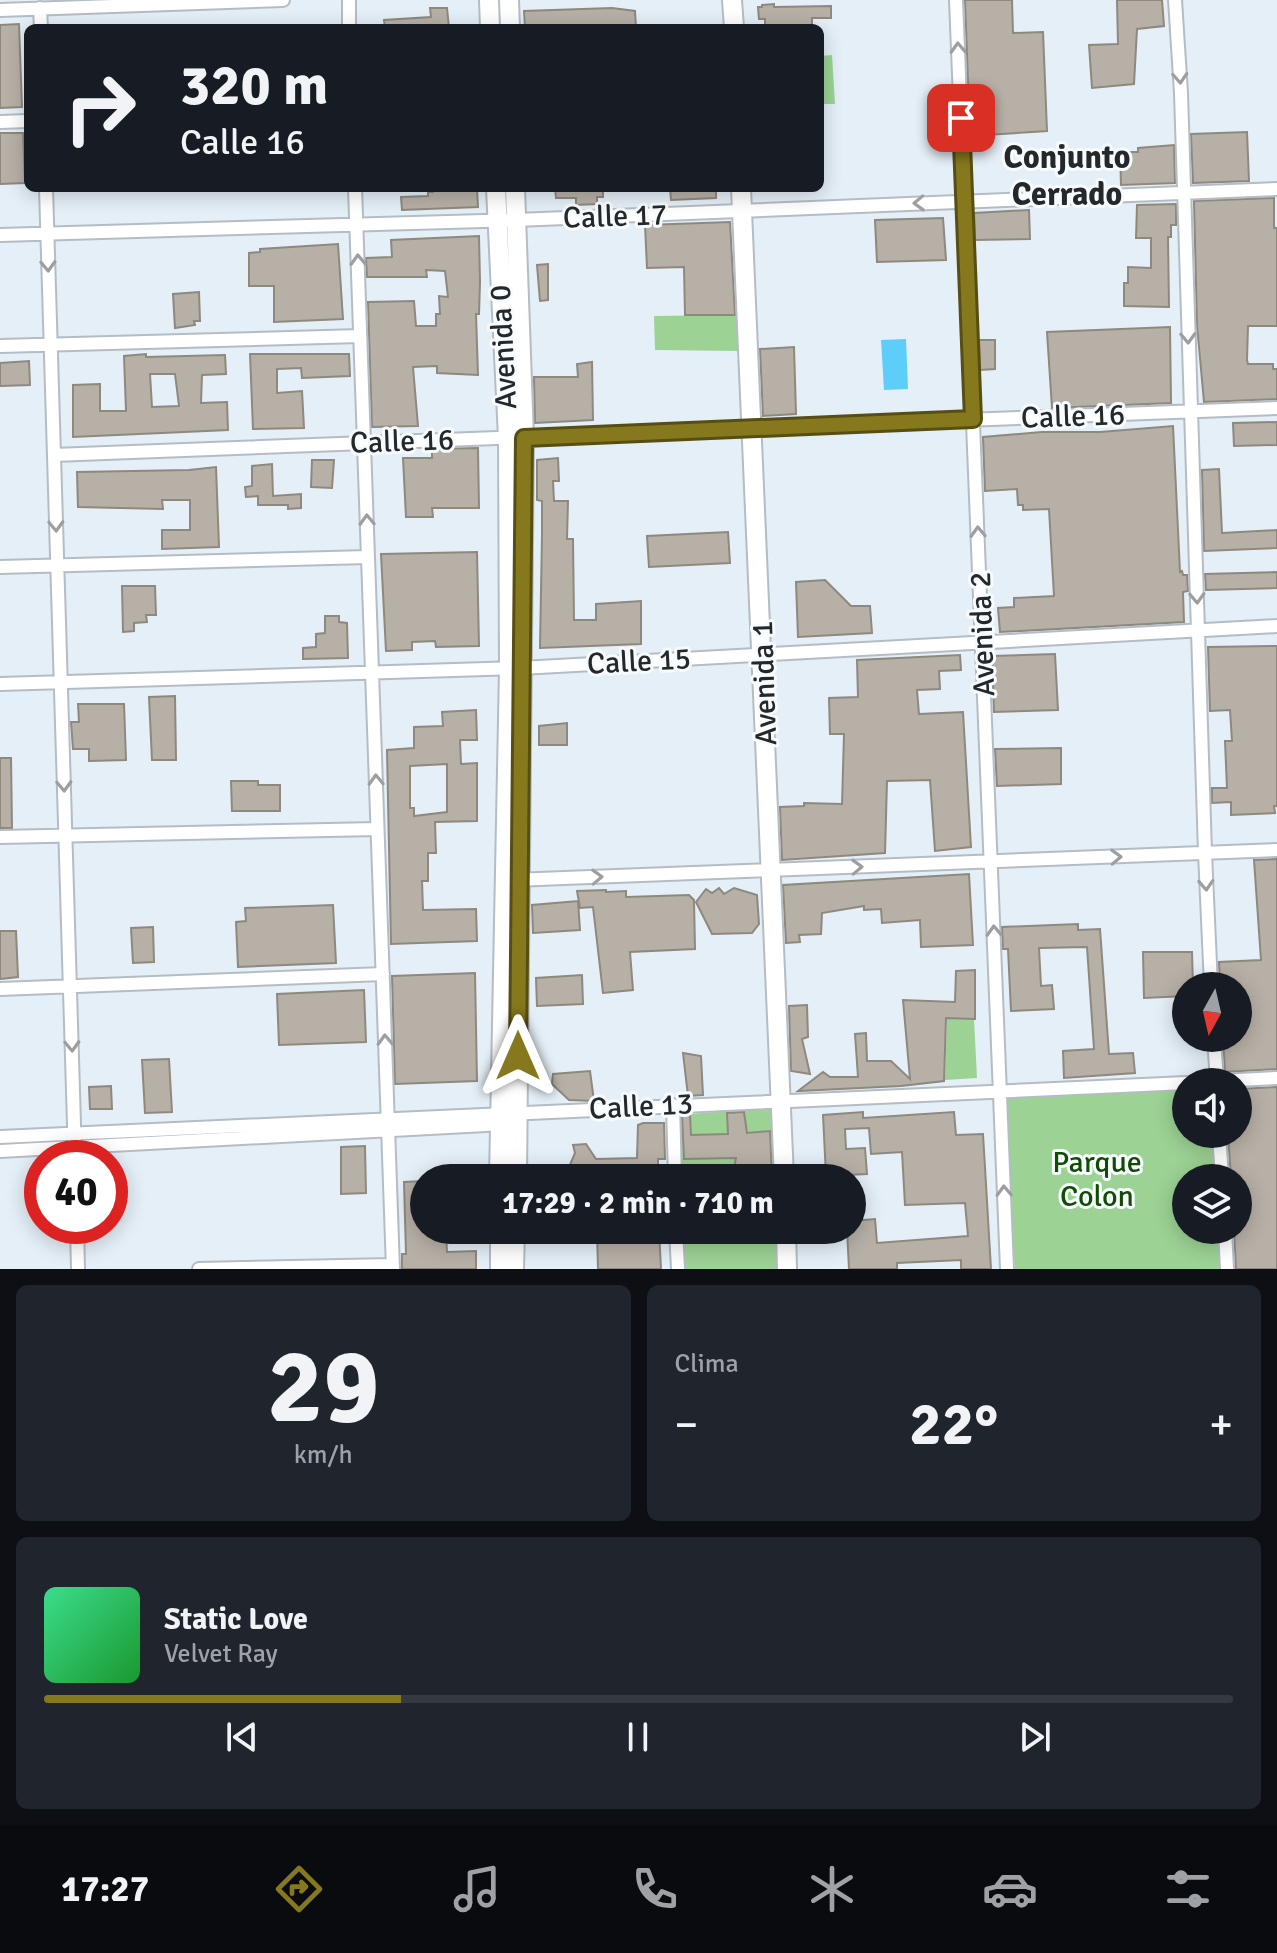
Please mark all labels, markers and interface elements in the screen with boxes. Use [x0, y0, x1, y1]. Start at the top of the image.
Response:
one-way arrow [950, 41, 967, 54]
text: 320 m [180, 51, 328, 120]
icon: right [48, 56, 152, 160]
one-way arrow [1171, 72, 1188, 85]
pin [927, 84, 995, 152]
icon: arrive [939, 96, 983, 140]
text: Calle 16 [180, 120, 305, 165]
district label: Conjunto Cerrado [1004, 138, 1130, 214]
one-way arrow [912, 195, 925, 212]
street label: Calle 17 [562, 196, 668, 237]
one-way arrow [349, 254, 366, 266]
one-way arrow [40, 260, 57, 273]
street label: Avenida 0 [482, 284, 525, 410]
one-way arrow [1180, 332, 1197, 345]
street label: Calle 16 [1020, 396, 1126, 437]
street label: Calle 16 [349, 421, 455, 462]
one-way arrow [358, 513, 375, 526]
one-way arrow [47, 520, 65, 533]
one-way arrow [969, 525, 986, 538]
street label: Avenida 2 [962, 571, 1003, 697]
one-way arrow [1189, 592, 1206, 605]
street label: Avenida 1 [744, 620, 785, 746]
street label: Calle 15 [586, 640, 692, 683]
one-way arrow [367, 773, 384, 786]
one-way arrow [55, 780, 72, 793]
one-way arrow [1110, 848, 1123, 865]
one-way arrow [851, 858, 864, 875]
one-way arrow [591, 869, 604, 886]
one-way arrow [1197, 879, 1214, 892]
one-way arrow [985, 924, 1002, 937]
north arrow [1172, 972, 1252, 1052]
map controls [1172, 972, 1252, 1244]
position arrow [476, 1014, 560, 1098]
one-way arrow [376, 1033, 393, 1046]
one-way arrow [63, 1040, 80, 1053]
button: sound [1172, 1068, 1252, 1148]
street label: Calle 13 [588, 1085, 694, 1128]
speed limit sign: 40 [24, 1140, 128, 1244]
park label: Parque Colon [1052, 1144, 1142, 1215]
button: layers [1172, 1164, 1252, 1244]
one-way arrow [996, 1184, 1013, 1197]
text: 17:29 · 2 min · 710 m [502, 1185, 774, 1222]
text: 29 [267, 1323, 379, 1451]
text: Clima [675, 1348, 739, 1380]
text: 22° [909, 1388, 998, 1462]
text: − [675, 1398, 698, 1452]
text: + [1209, 1398, 1233, 1452]
text: km/h [294, 1439, 353, 1471]
text: Static Love [164, 1601, 308, 1638]
text: Velvet Ray [164, 1638, 278, 1670]
icon: previous [220, 1715, 264, 1759]
icon: pause [616, 1715, 660, 1759]
icon: next [1013, 1715, 1057, 1759]
icon: directions [271, 1861, 327, 1917]
icon: music [449, 1861, 505, 1917]
icon: phone [627, 1861, 683, 1917]
icon: climate [804, 1861, 860, 1917]
icon: car [982, 1861, 1038, 1917]
icon: filters [1160, 1861, 1216, 1917]
text: 17:27 [61, 1867, 149, 1912]

